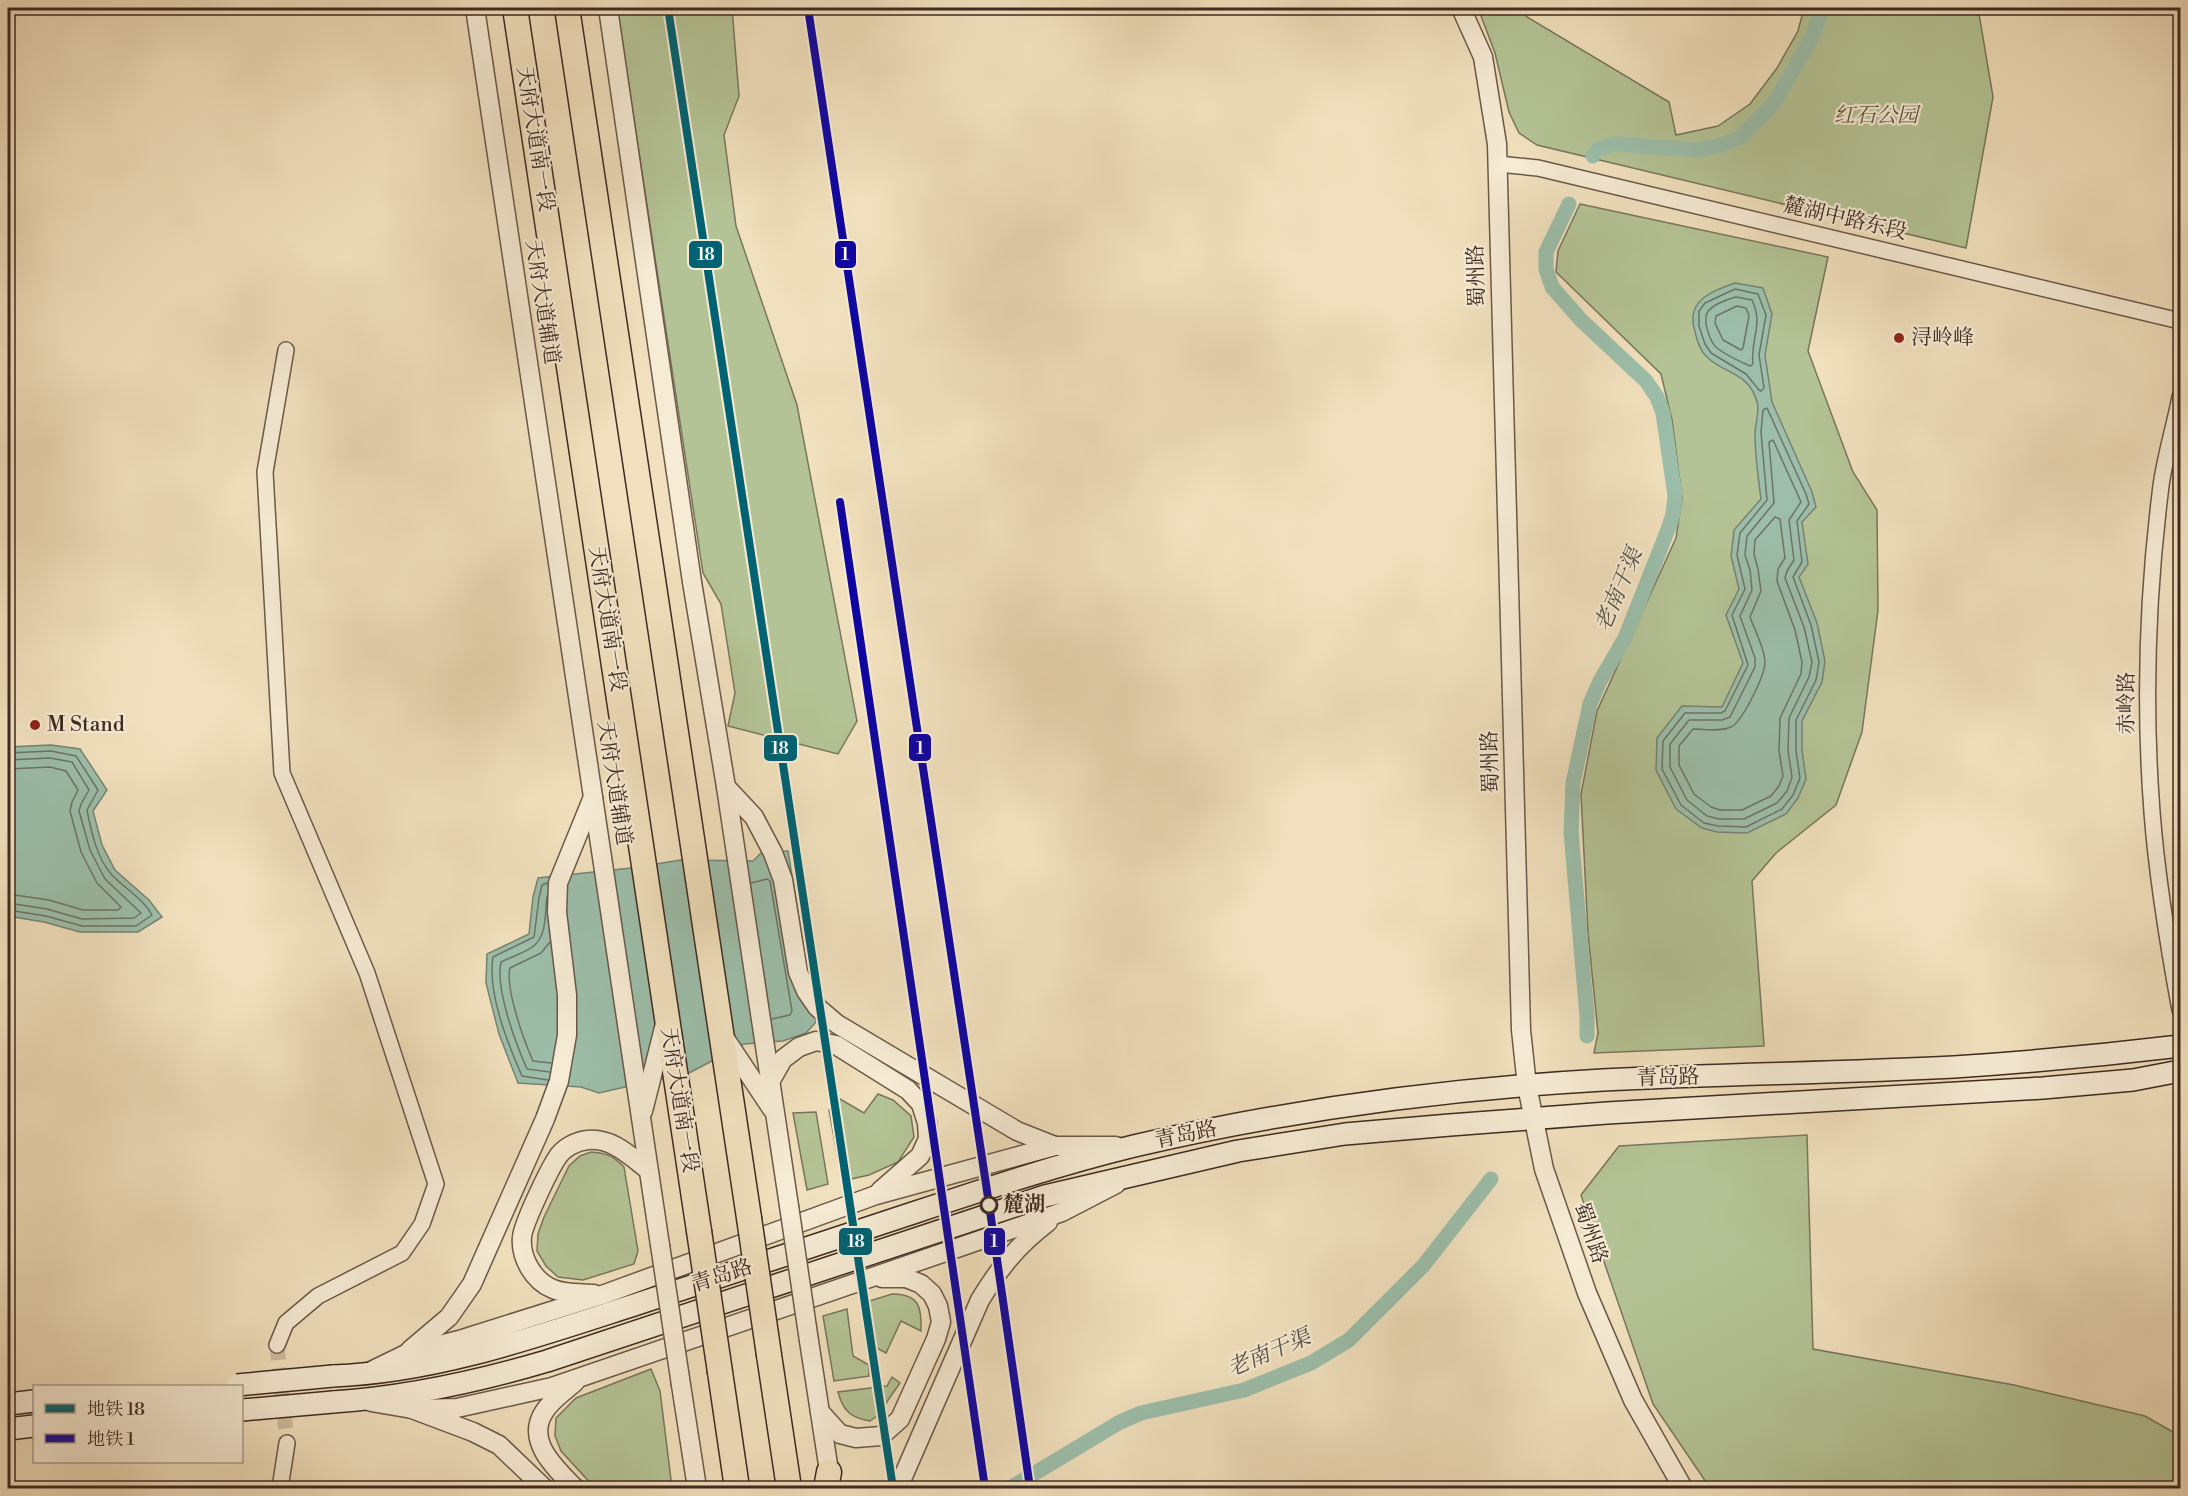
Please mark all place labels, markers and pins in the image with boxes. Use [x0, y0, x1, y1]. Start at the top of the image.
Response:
place label: 浔岭峰 [1911, 325, 1974, 351]
marker: 浔岭峰 [1892, 331, 1906, 345]
place label: M Stand [47, 712, 125, 738]
marker: M Stand [28, 718, 42, 732]
place label: 麓湖 [1003, 1192, 1045, 1218]
marker: 麓湖 [980, 1196, 998, 1214]

